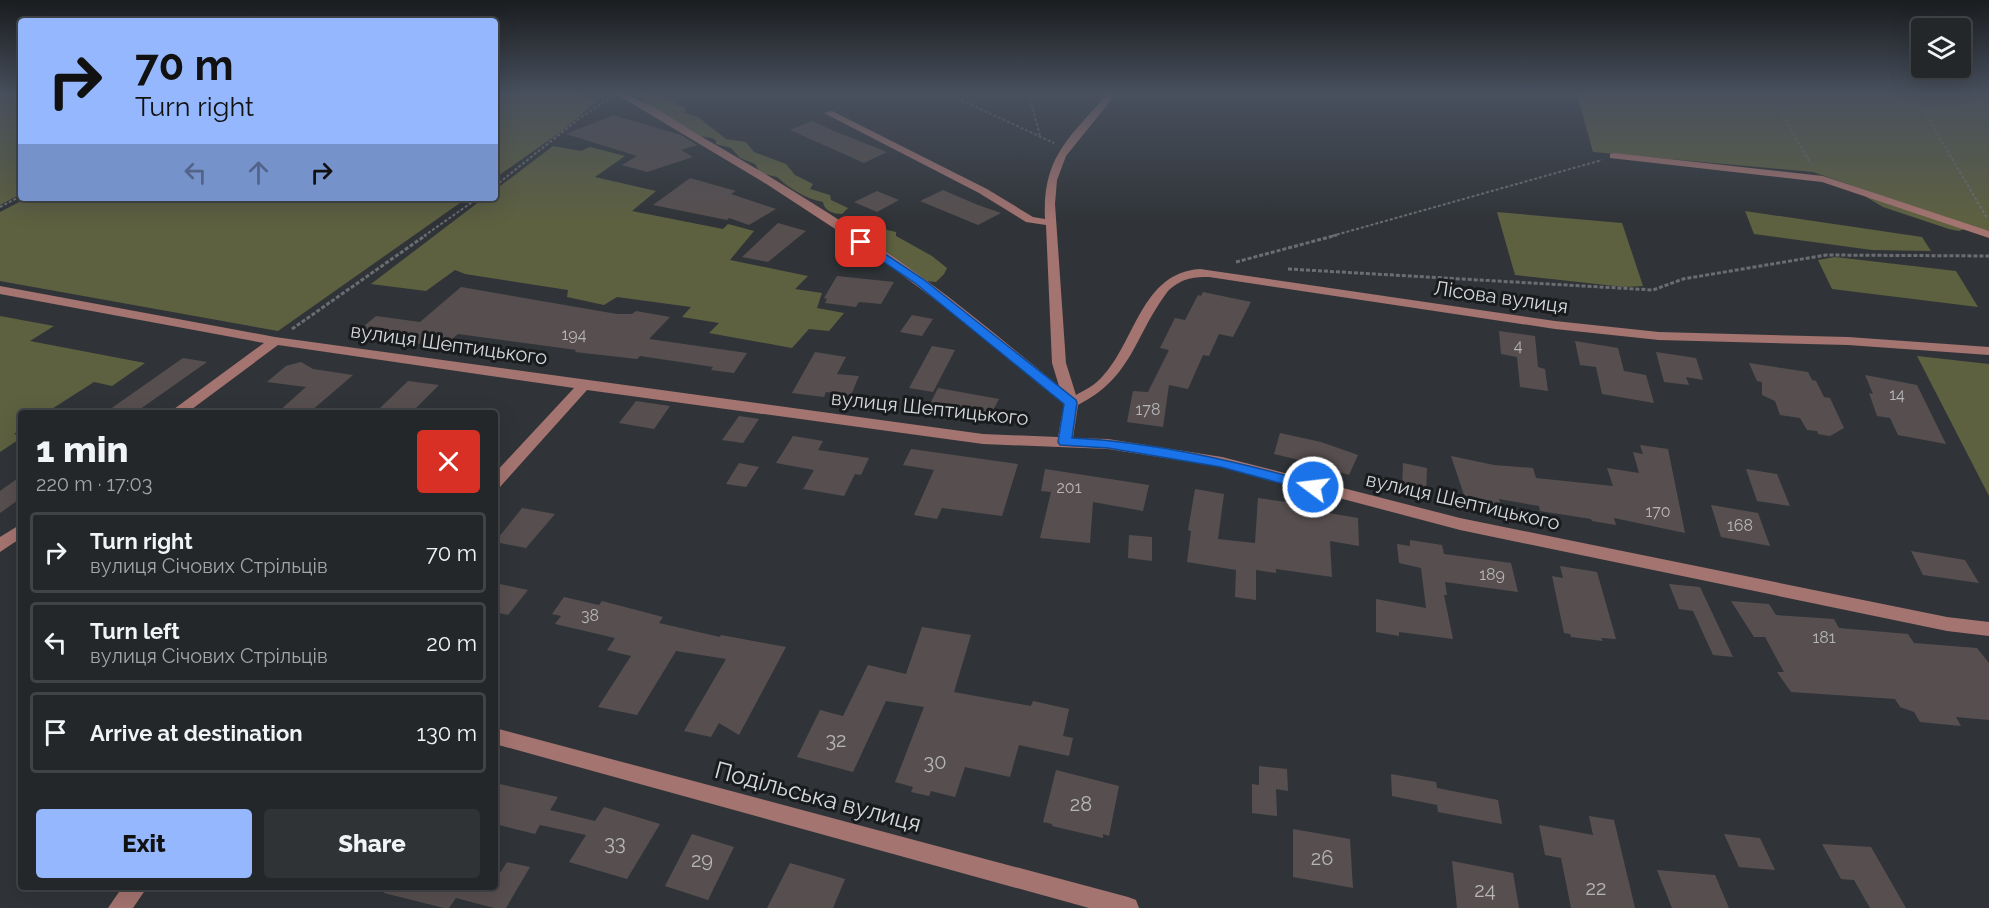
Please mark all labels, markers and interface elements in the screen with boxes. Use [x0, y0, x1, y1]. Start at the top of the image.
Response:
map controls [1911, 18, 1971, 78]
button: layers [1911, 18, 1971, 78]
text: 70 m [135, 41, 234, 90]
icon: right [36, 42, 114, 120]
text: Turn right [135, 91, 254, 122]
icon: left [179, 156, 212, 189]
icon: ahead [242, 156, 275, 189]
icon: right [305, 156, 338, 189]
pin [835, 216, 886, 267]
icon: arrive [844, 225, 877, 258]
street label: Лісова вулиця [1432, 276, 1570, 318]
street label: вулиця Шептицького [349, 318, 549, 370]
house number: 194 [562, 325, 587, 344]
house number: 4 [1514, 336, 1523, 355]
house number: 14 [1889, 385, 1905, 404]
street label: вулиця Шептицького [830, 386, 1030, 430]
house number: 178 [1136, 400, 1160, 419]
text: 1 min [36, 428, 128, 470]
button: close [417, 430, 480, 493]
position arrow [1281, 455, 1345, 519]
street label: вулиця Шептицького [1364, 467, 1562, 535]
text: 220 m · 17:03 [36, 472, 152, 496]
house number: 201 [1057, 478, 1082, 497]
house number: 170 [1645, 502, 1671, 521]
house number: 168 [1727, 516, 1753, 535]
text: Turn right [90, 528, 193, 554]
icon: right [39, 536, 72, 569]
text: 70 m [426, 540, 477, 566]
text: вулиця Січових Стрільців [90, 554, 328, 578]
house number: 189 [1479, 565, 1505, 584]
house number: 38 [581, 606, 599, 625]
text: Turn left [90, 618, 180, 644]
icon: left [39, 626, 72, 659]
house number: 181 [1812, 628, 1836, 647]
text: 20 m [426, 630, 477, 656]
text: вулиця Січових Стрільців [90, 644, 328, 668]
icon: arrive [39, 716, 72, 749]
text: Arrive at destination [90, 720, 303, 746]
text: 130 m [417, 720, 477, 746]
house number: 32 [825, 728, 847, 752]
house number: 30 [924, 750, 946, 774]
street label: Подільська вулиця [712, 755, 925, 838]
house number: 28 [1070, 792, 1092, 816]
button: Exit [36, 809, 252, 878]
button: Share [264, 809, 480, 878]
house number: 33 [604, 831, 626, 855]
house number: 26 [1311, 846, 1333, 870]
house number: 29 [691, 848, 713, 872]
house number: 22 [1586, 876, 1606, 900]
house number: 24 [1474, 878, 1496, 902]

